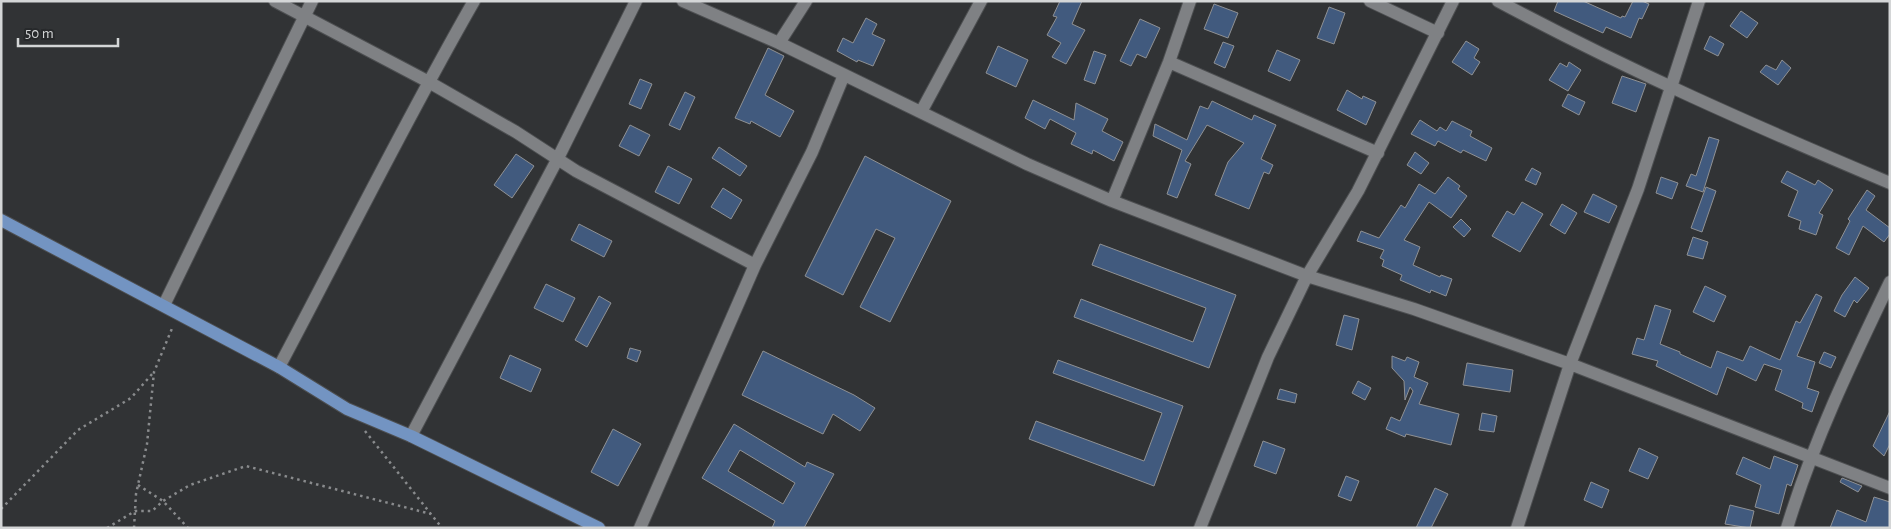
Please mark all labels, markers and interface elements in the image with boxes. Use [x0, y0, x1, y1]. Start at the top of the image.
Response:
scale bar [18, 15, 118, 47]
text: 50 m [25, 26, 54, 41]

